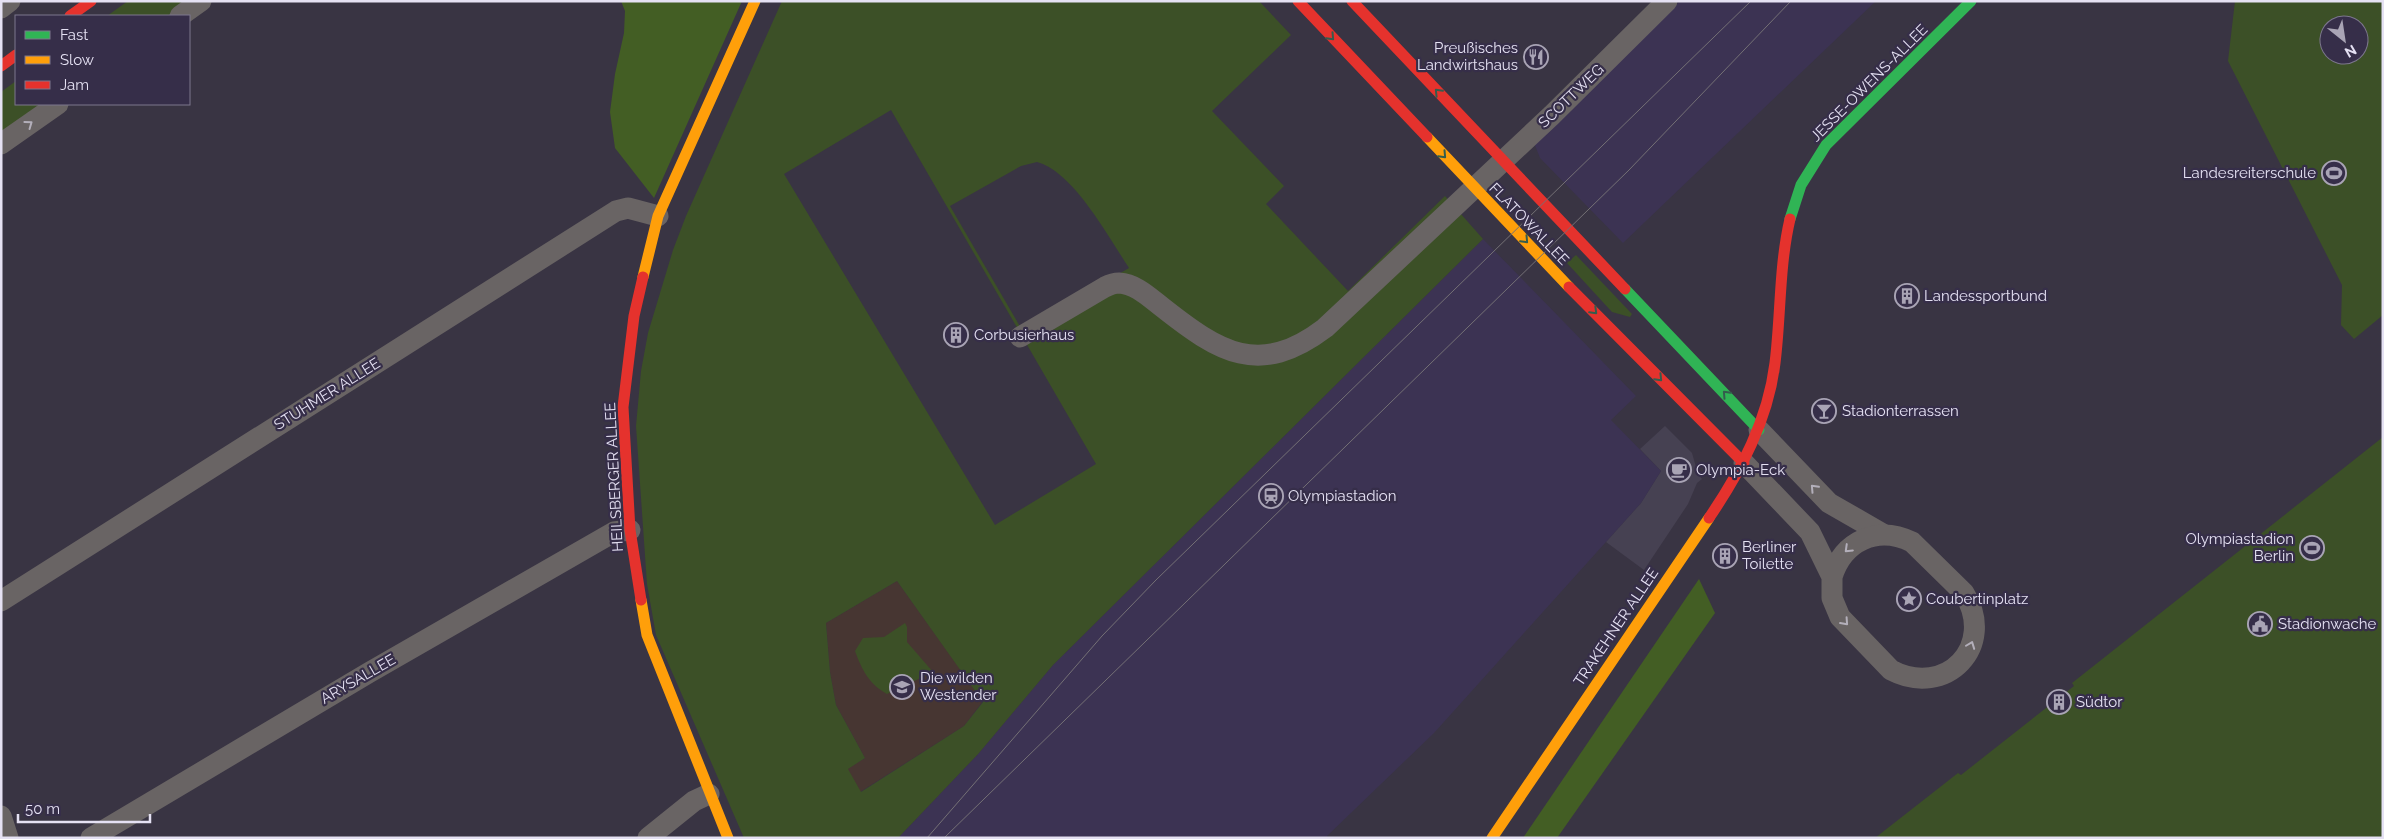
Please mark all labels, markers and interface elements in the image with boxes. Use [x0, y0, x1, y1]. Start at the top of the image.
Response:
legend [15, 15, 190, 105]
north arrow [2319, 15, 2369, 65]
street label: JESSE-OWENS-ALLEE [1807, 21, 1931, 145]
text: Fast [60, 26, 88, 44]
one-way arrow [1325, 31, 1334, 40]
place label: Preußisches Landwirtshaus [1417, 39, 1518, 74]
text: N [2342, 42, 2359, 61]
restaurant icon: Preußisches Landwirtshaus [1523, 44, 1549, 70]
text: Slow [60, 51, 94, 69]
street label: SCOTTWEG [1535, 60, 1607, 132]
text: Jam [60, 76, 89, 94]
one-way arrow [1435, 88, 1444, 97]
one-way arrow [24, 121, 33, 130]
one-way arrow [1437, 149, 1446, 158]
sports icon: Landesreiterschule [2321, 160, 2347, 186]
place label: Landesreiterschule [2183, 164, 2316, 182]
street label: FLATOWALLEE [1485, 179, 1573, 269]
one-way arrow [1519, 235, 1528, 244]
building icon: Landessportbund [1894, 283, 1920, 309]
place label: Landessportbund [1924, 287, 2047, 305]
one-way arrow [1588, 305, 1597, 314]
building icon: Corbusierhaus [943, 322, 969, 348]
place label: Corbusierhaus [974, 326, 1074, 344]
street label: STUHMER ALLEE [271, 354, 383, 434]
one-way arrow [1653, 372, 1662, 381]
one-way arrow [1723, 391, 1732, 400]
bar icon: Stadionterrassen [1811, 398, 1837, 424]
street label: HEILSBERGER ALLEE [601, 402, 627, 552]
place label: Stadionterrassen [1842, 402, 1959, 420]
cafe icon: Olympia-Eck [1666, 457, 1692, 483]
place label: Olympia-Eck [1696, 461, 1785, 479]
station icon: Olympiastadion [1258, 483, 1284, 509]
one-way arrow [1811, 484, 1820, 493]
place label: Olympiastadion [1288, 487, 1396, 505]
place label: Olympiastadion Berlin [2186, 530, 2294, 565]
sports icon: Olympiastadion Berlin [2299, 535, 2325, 561]
place label: Berliner Toilette [1742, 538, 1797, 573]
building icon: Berliner Toilette [1712, 543, 1738, 569]
one-way arrow [1845, 544, 1854, 553]
street label: TRAKEHNER ALLEE [1570, 564, 1662, 690]
place icon: Coubertinplatz [1896, 586, 1922, 612]
place label: Coubertinplatz [1926, 590, 2028, 608]
public building icon: Stadionwache [2247, 611, 2273, 637]
place label: Stadionwache [2278, 615, 2376, 633]
one-way arrow [1839, 617, 1848, 626]
one-way arrow [1964, 641, 1975, 650]
street label: ARYSALLEE [317, 650, 399, 708]
place label: Die wilden Westender [920, 669, 997, 704]
school or university icon: Die wilden Westender [889, 674, 915, 700]
building icon: Südtor [2046, 689, 2072, 715]
place label: Südtor [2076, 693, 2123, 711]
scale bar [18, 792, 150, 824]
text: 50 m [25, 800, 60, 818]

